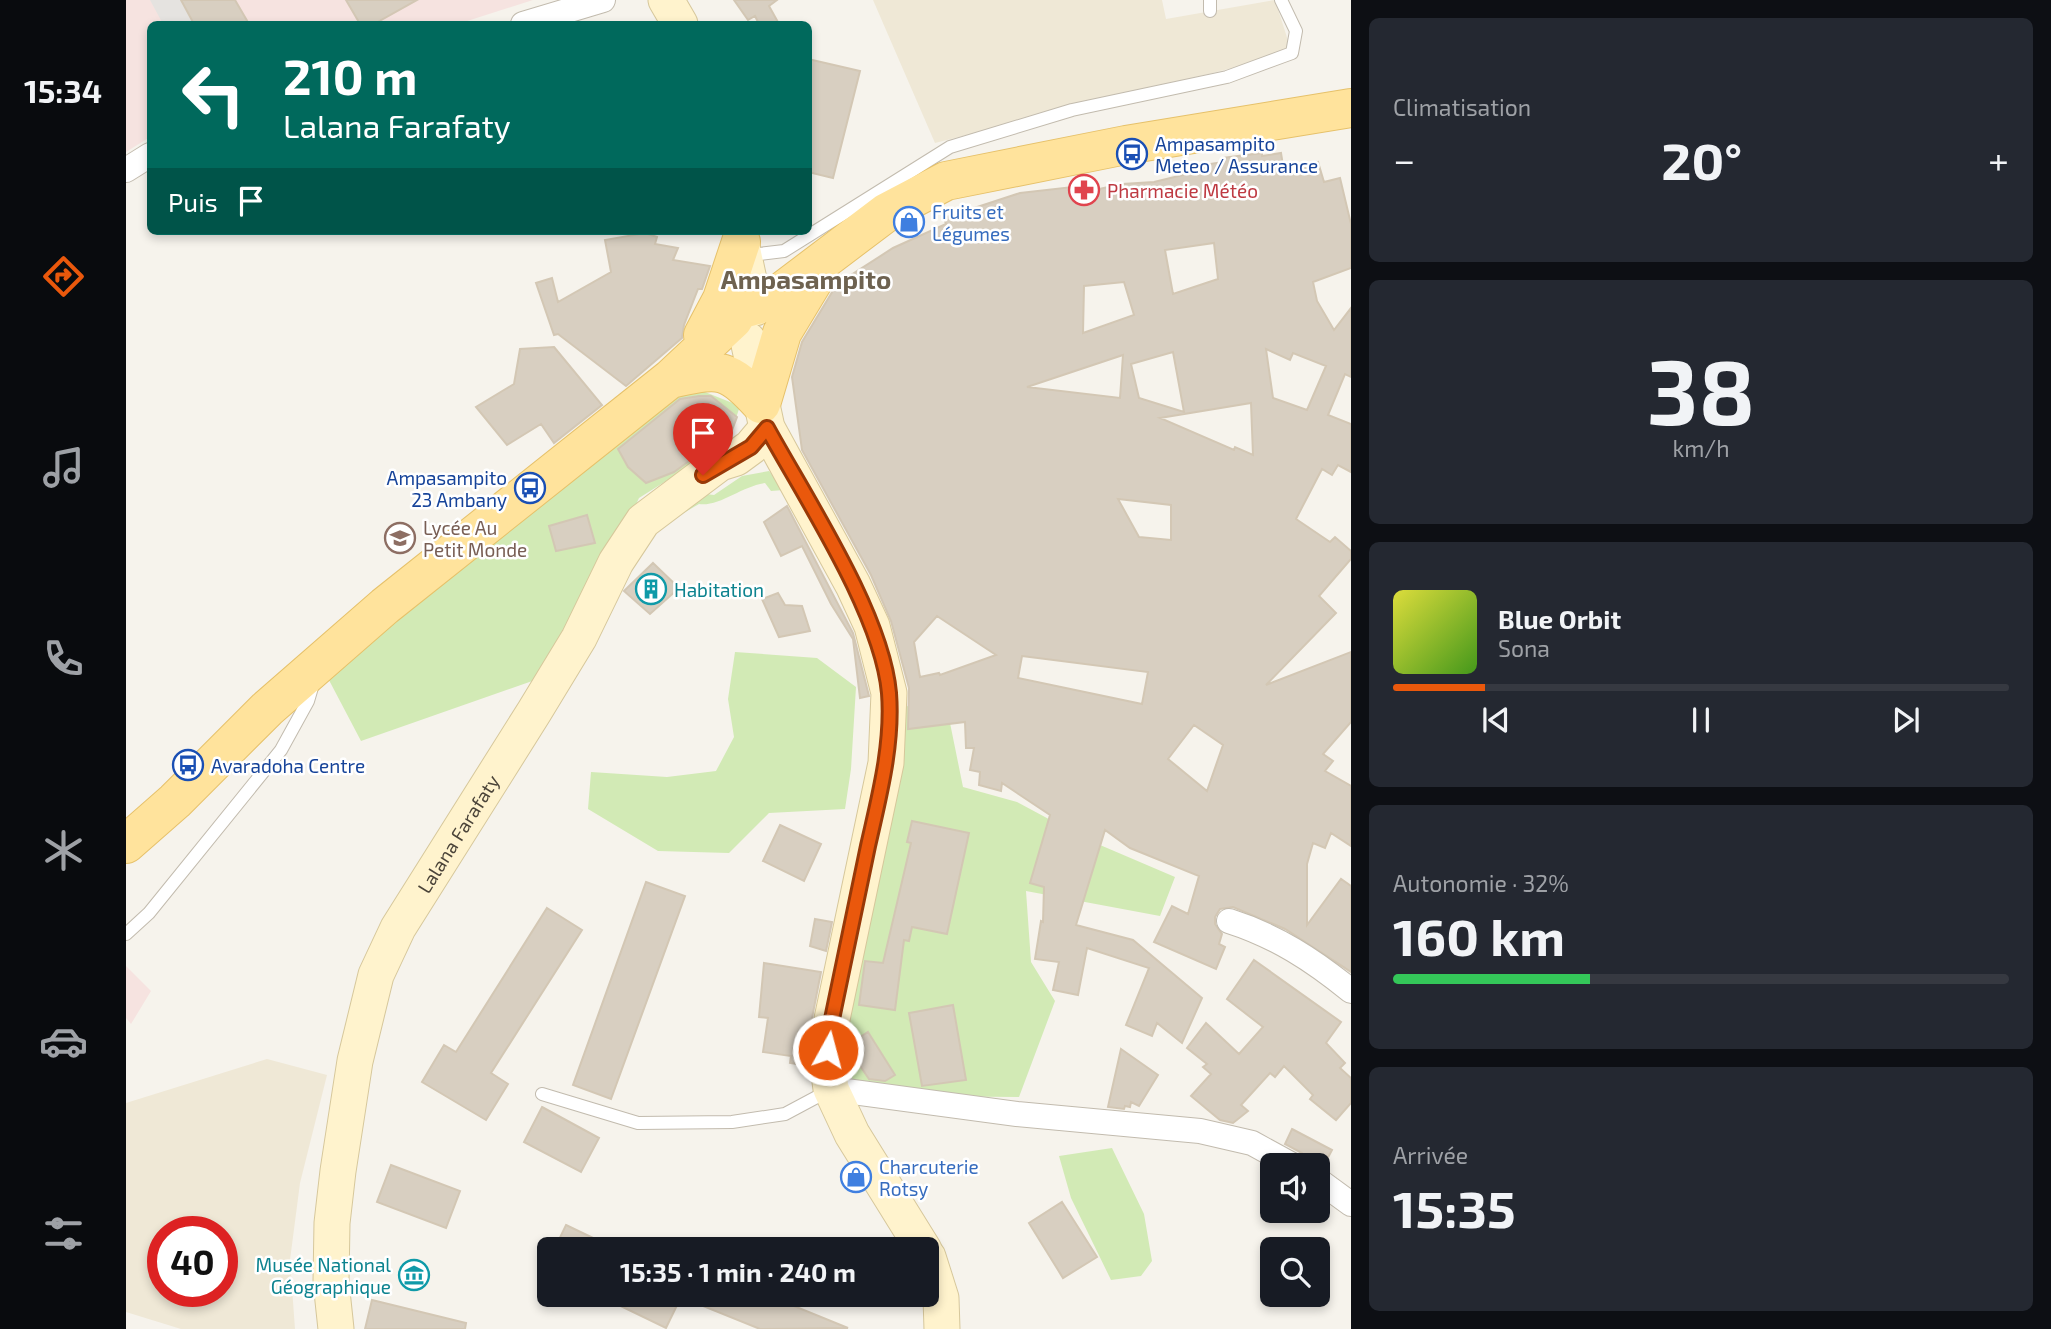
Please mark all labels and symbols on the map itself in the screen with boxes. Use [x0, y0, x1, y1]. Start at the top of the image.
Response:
place label: Ampasampito Meteo / Assurance [1155, 132, 1318, 177]
bus stop icon: Ampasampito Meteo / Assurance [1115, 137, 1149, 171]
pharmacy icon: Pharmacie Météo [1067, 173, 1101, 207]
place label: Pharmacie Météo [1107, 179, 1258, 202]
place label: Fruits et Légumes [932, 200, 1010, 245]
shop icon: Fruits et Légumes [892, 205, 926, 239]
district label: Ampasampito [721, 263, 891, 294]
pin [673, 403, 733, 475]
place label: Ampasampito 23 Ambany [387, 466, 507, 511]
bus stop icon: Ampasampito 23 Ambany [513, 471, 547, 505]
place label: Lycée Au Petit Monde [423, 516, 527, 561]
school or university icon: Lycée Au Petit Monde [383, 521, 417, 555]
building icon: Habitation [634, 572, 668, 606]
place label: Habitation [674, 578, 764, 601]
bus stop icon: Avaradoha Centre [171, 748, 205, 782]
place label: Avaradoha Centre [211, 754, 365, 777]
street label: Lalana Farafaty [412, 770, 503, 897]
position arrow [791, 1013, 865, 1087]
place label: Charcuterie Rotsy [879, 1155, 979, 1200]
shop icon: Charcuterie Rotsy [839, 1160, 873, 1194]
speed limit sign: 40 [147, 1216, 238, 1307]
place label: Musée National Géographique [256, 1253, 391, 1298]
museum icon: Musée National Géographique [397, 1258, 431, 1292]

